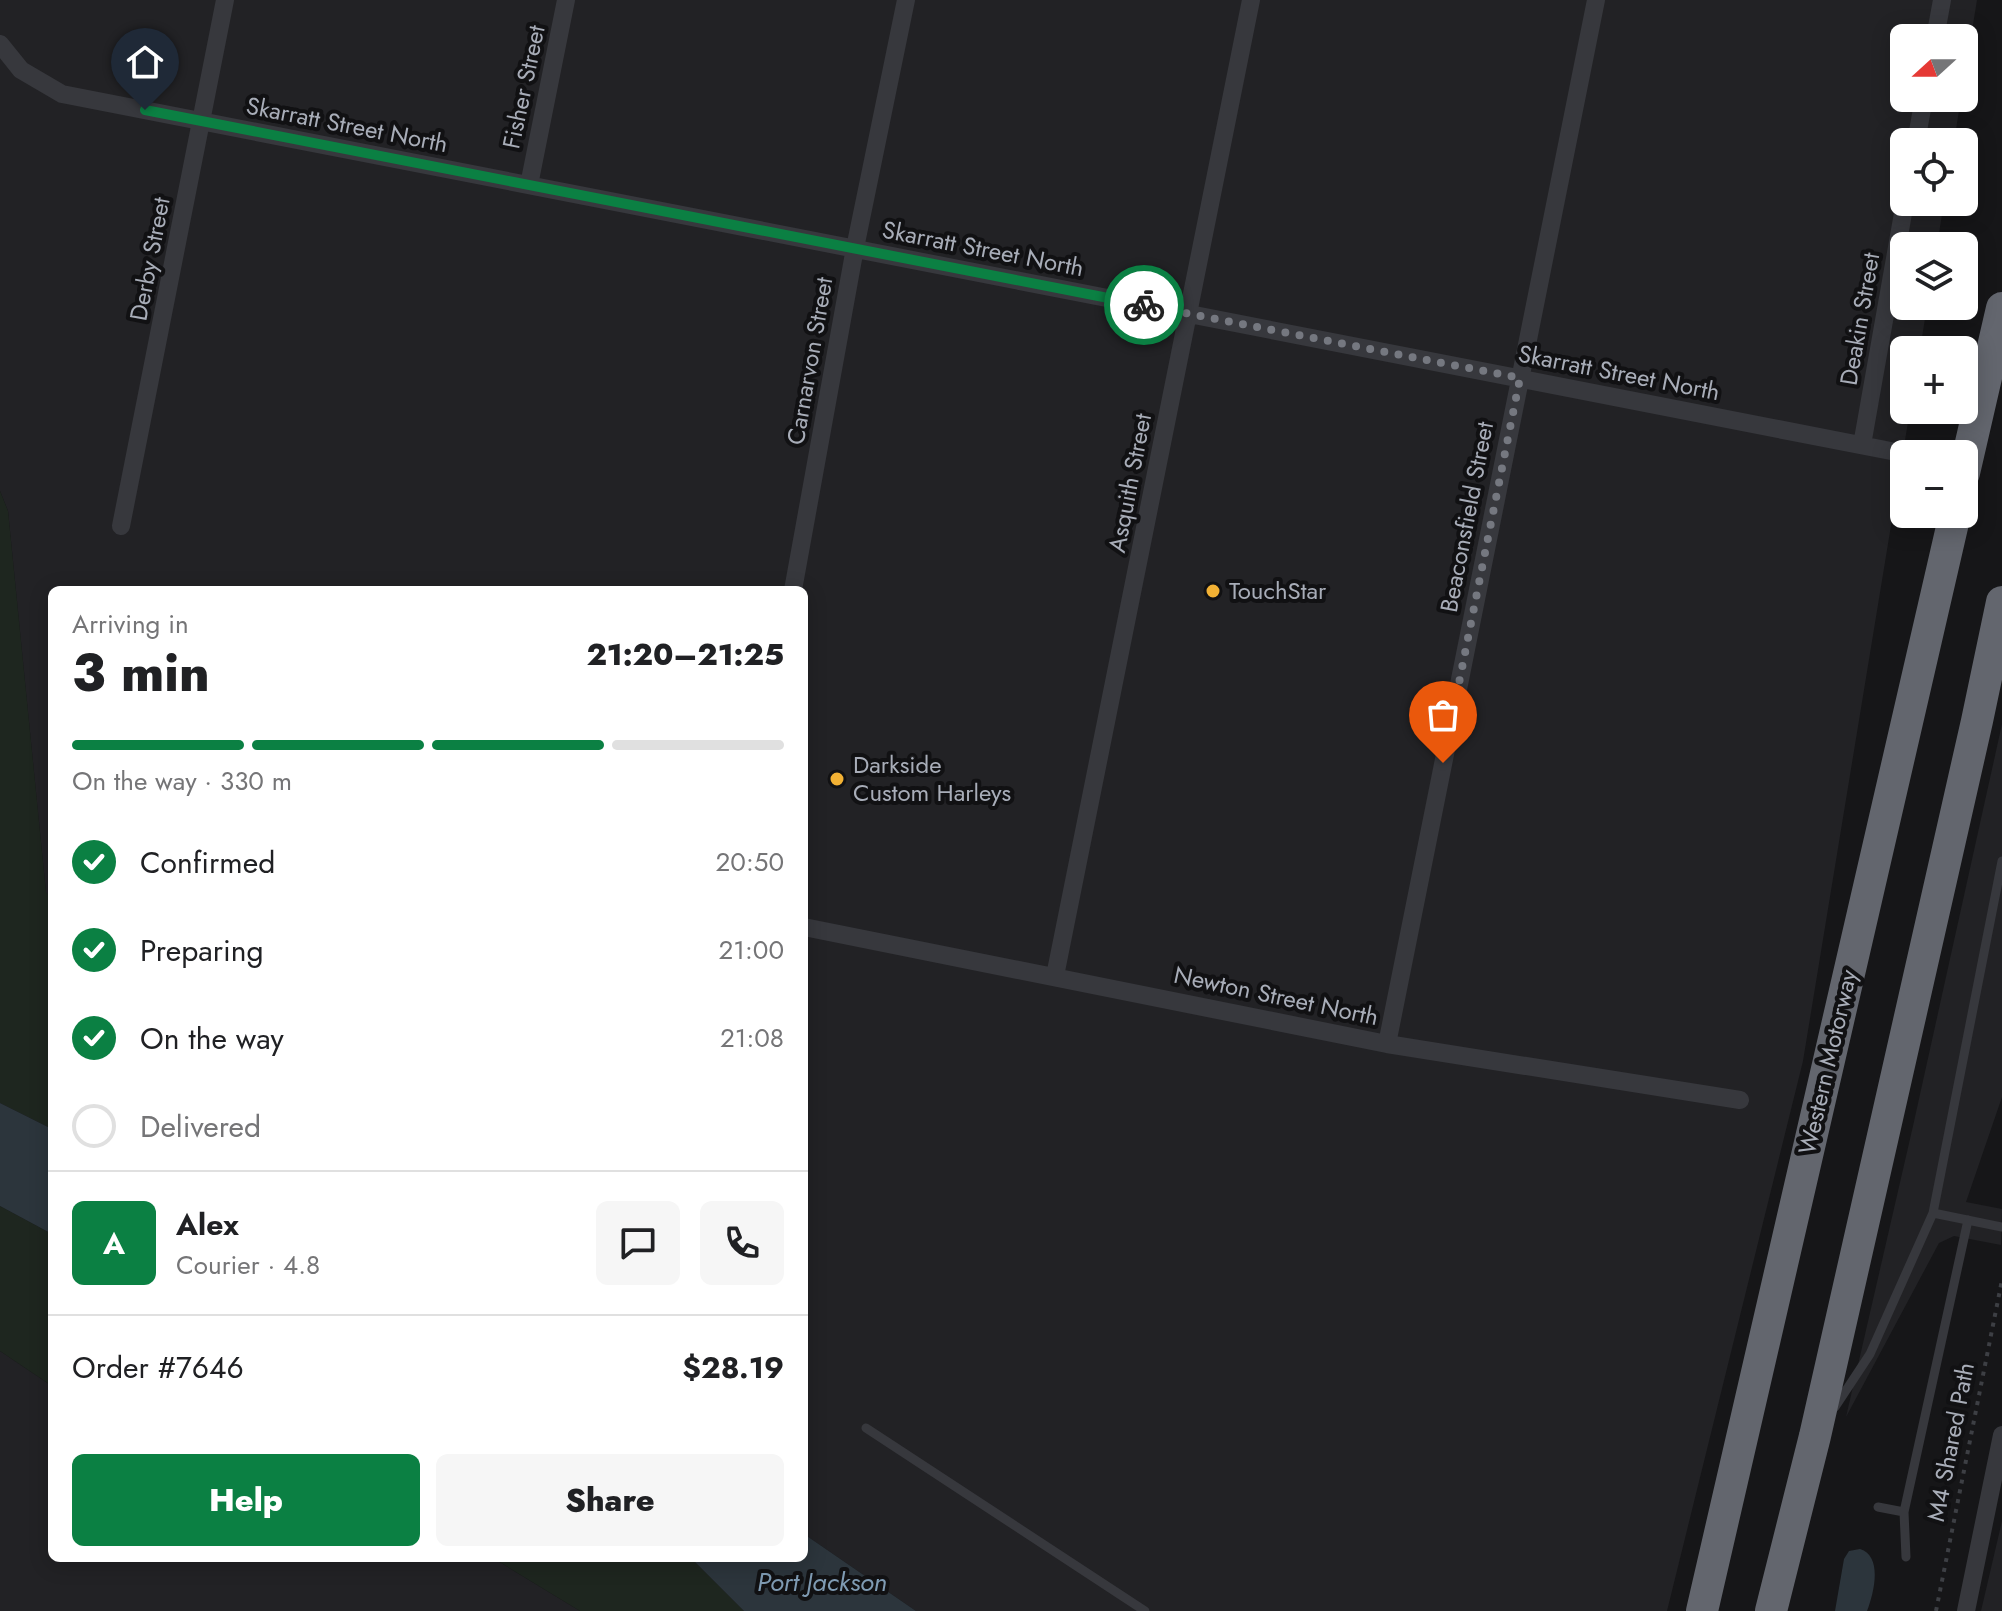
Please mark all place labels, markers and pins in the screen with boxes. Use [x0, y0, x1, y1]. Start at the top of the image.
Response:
pin [111, 28, 179, 110]
place label: TouchStar [1229, 573, 1327, 608]
marker: TouchStar [1204, 582, 1222, 600]
pin [1409, 681, 1477, 763]
place label: Darkside Custom Harleys [853, 747, 1011, 810]
marker: Darkside Custom Harleys [828, 770, 846, 788]

